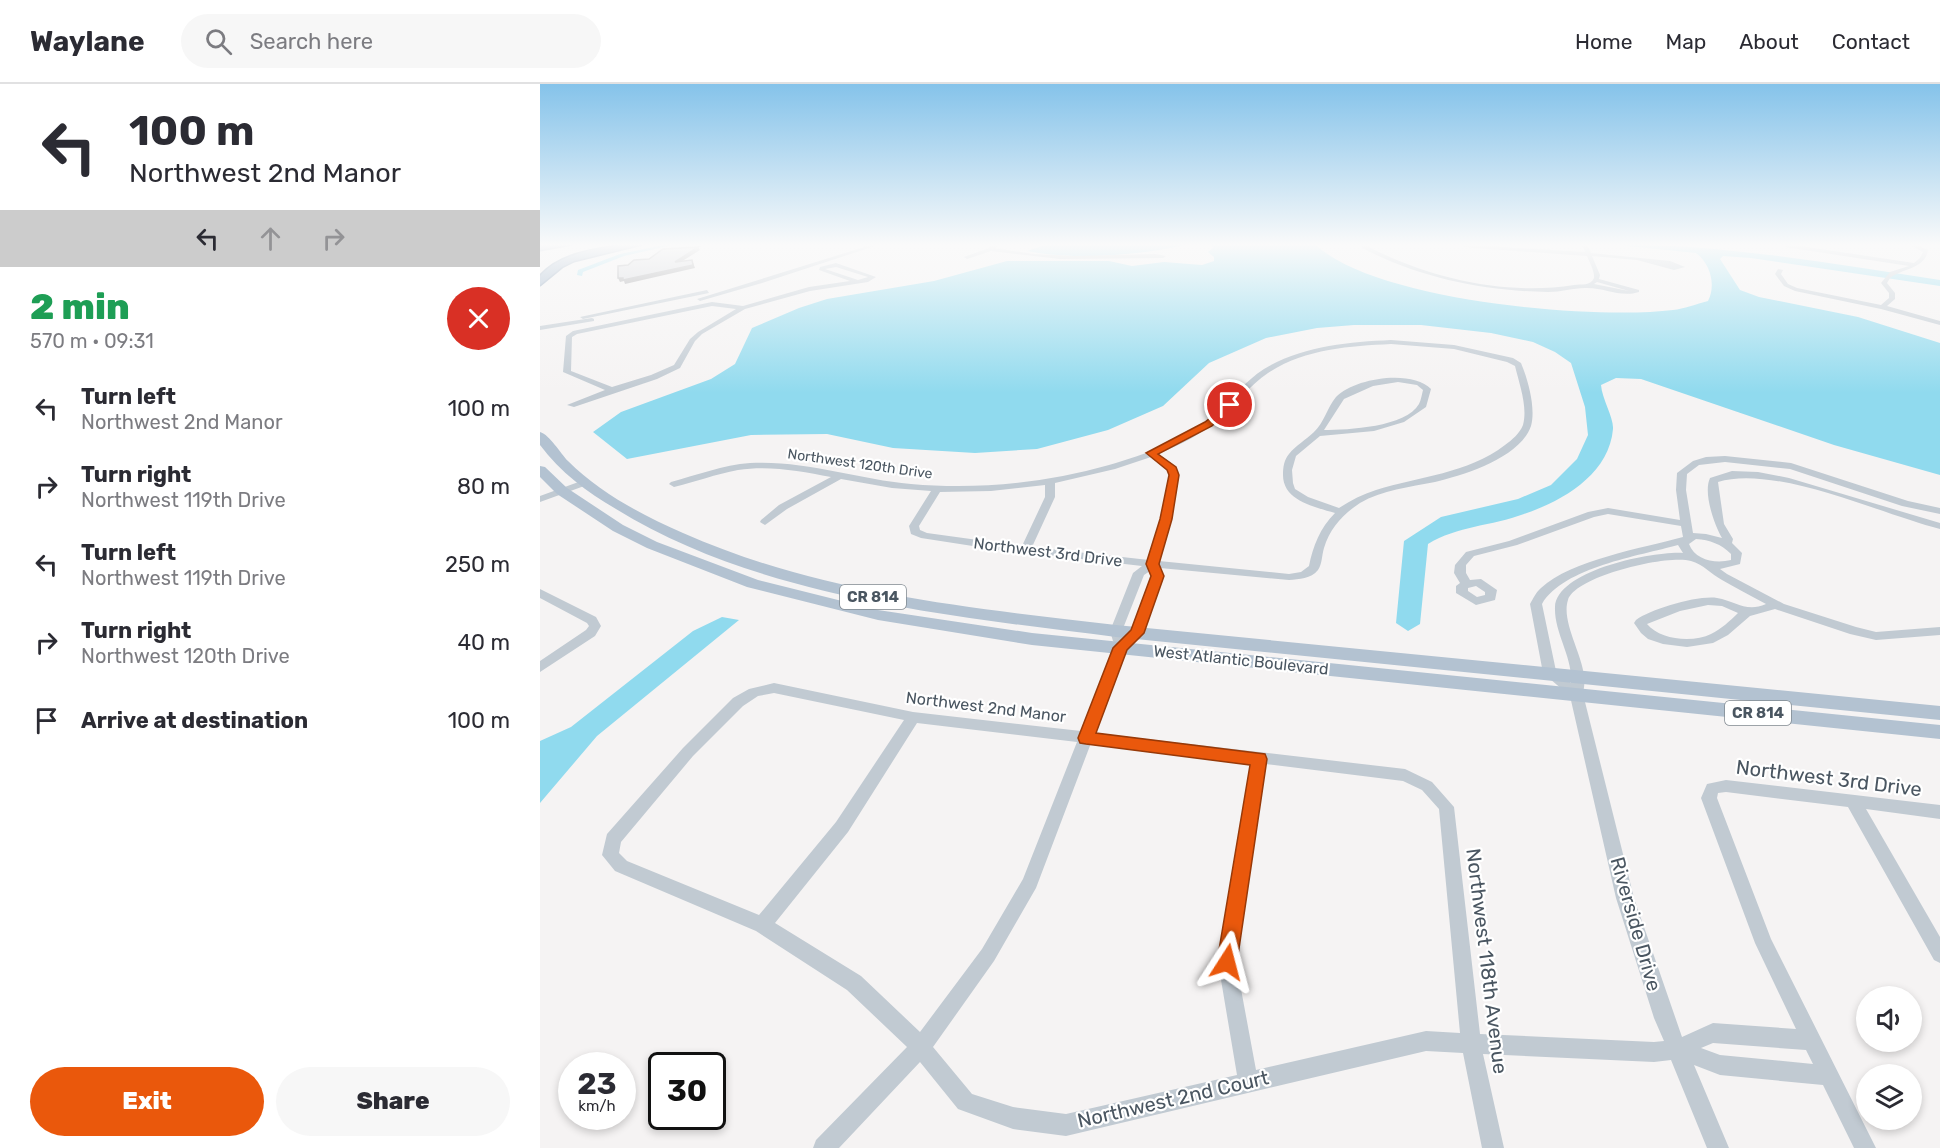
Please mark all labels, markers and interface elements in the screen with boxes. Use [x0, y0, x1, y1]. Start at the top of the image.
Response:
search box [181, 14, 601, 68]
text: Waylane [30, 25, 145, 58]
icon: search [202, 25, 235, 58]
text: Search here [250, 28, 373, 55]
text: Home [1575, 29, 1632, 54]
text: Map [1665, 29, 1706, 54]
text: About [1739, 29, 1799, 54]
text: Contact [1832, 29, 1910, 54]
text: 100 m [129, 106, 254, 156]
icon: left [30, 108, 108, 186]
text: Northwest 2nd Manor [129, 157, 401, 189]
icon: left [191, 222, 224, 255]
icon: ahead [254, 222, 287, 255]
icon: right [317, 222, 350, 255]
text: 2 min [30, 285, 130, 328]
button: close [447, 287, 510, 350]
text: 570 m · 09:31 [30, 329, 154, 353]
pin [1204, 379, 1255, 430]
text: Turn left [81, 383, 176, 410]
icon: arrive [1213, 388, 1246, 421]
icon: left [30, 392, 63, 425]
text: 100 m [448, 395, 510, 422]
text: Northwest 2nd Manor [81, 410, 283, 434]
street label: Northwest 120th Drive [786, 445, 934, 483]
text: Turn right [81, 461, 191, 488]
icon: right [30, 470, 63, 503]
text: 80 m [457, 473, 510, 500]
text: Northwest 119th Drive [81, 488, 286, 512]
street label: Northwest 3rd Drive [973, 533, 1123, 571]
text: Turn left [81, 539, 176, 566]
icon: left [30, 548, 63, 581]
text: 250 m [445, 551, 510, 578]
text: Northwest 119th Drive [81, 566, 286, 590]
road number: CR 814 [840, 585, 906, 609]
text: Turn right [81, 617, 191, 644]
icon: right [30, 626, 63, 659]
text: 40 m [457, 629, 510, 656]
street label: West Atlantic Boulevard [1153, 641, 1329, 679]
text: Northwest 120th Drive [81, 644, 290, 668]
street label: Northwest 2nd Manor [905, 688, 1067, 726]
road number: CR 814 [1725, 701, 1791, 725]
icon: arrive [30, 704, 63, 737]
text: Arrive at destination [81, 707, 308, 734]
text: 100 m [448, 707, 510, 734]
street label: Northwest 3rd Drive [1735, 755, 1923, 801]
street label: Northwest 118th Avenue [1461, 847, 1513, 1075]
street label: Riverside Drive [1605, 854, 1667, 994]
position arrow [1195, 930, 1259, 994]
map controls [1856, 986, 1922, 1130]
button: sound [1856, 986, 1922, 1052]
speed limit sign: 30 [648, 1052, 726, 1130]
button: layers [1856, 1064, 1922, 1130]
street label: Northwest 2nd Court [1075, 1065, 1271, 1133]
text: 23 [577, 1066, 617, 1102]
button: Exit [30, 1067, 264, 1136]
button: Share [276, 1067, 510, 1136]
text: km/h [578, 1097, 616, 1115]

